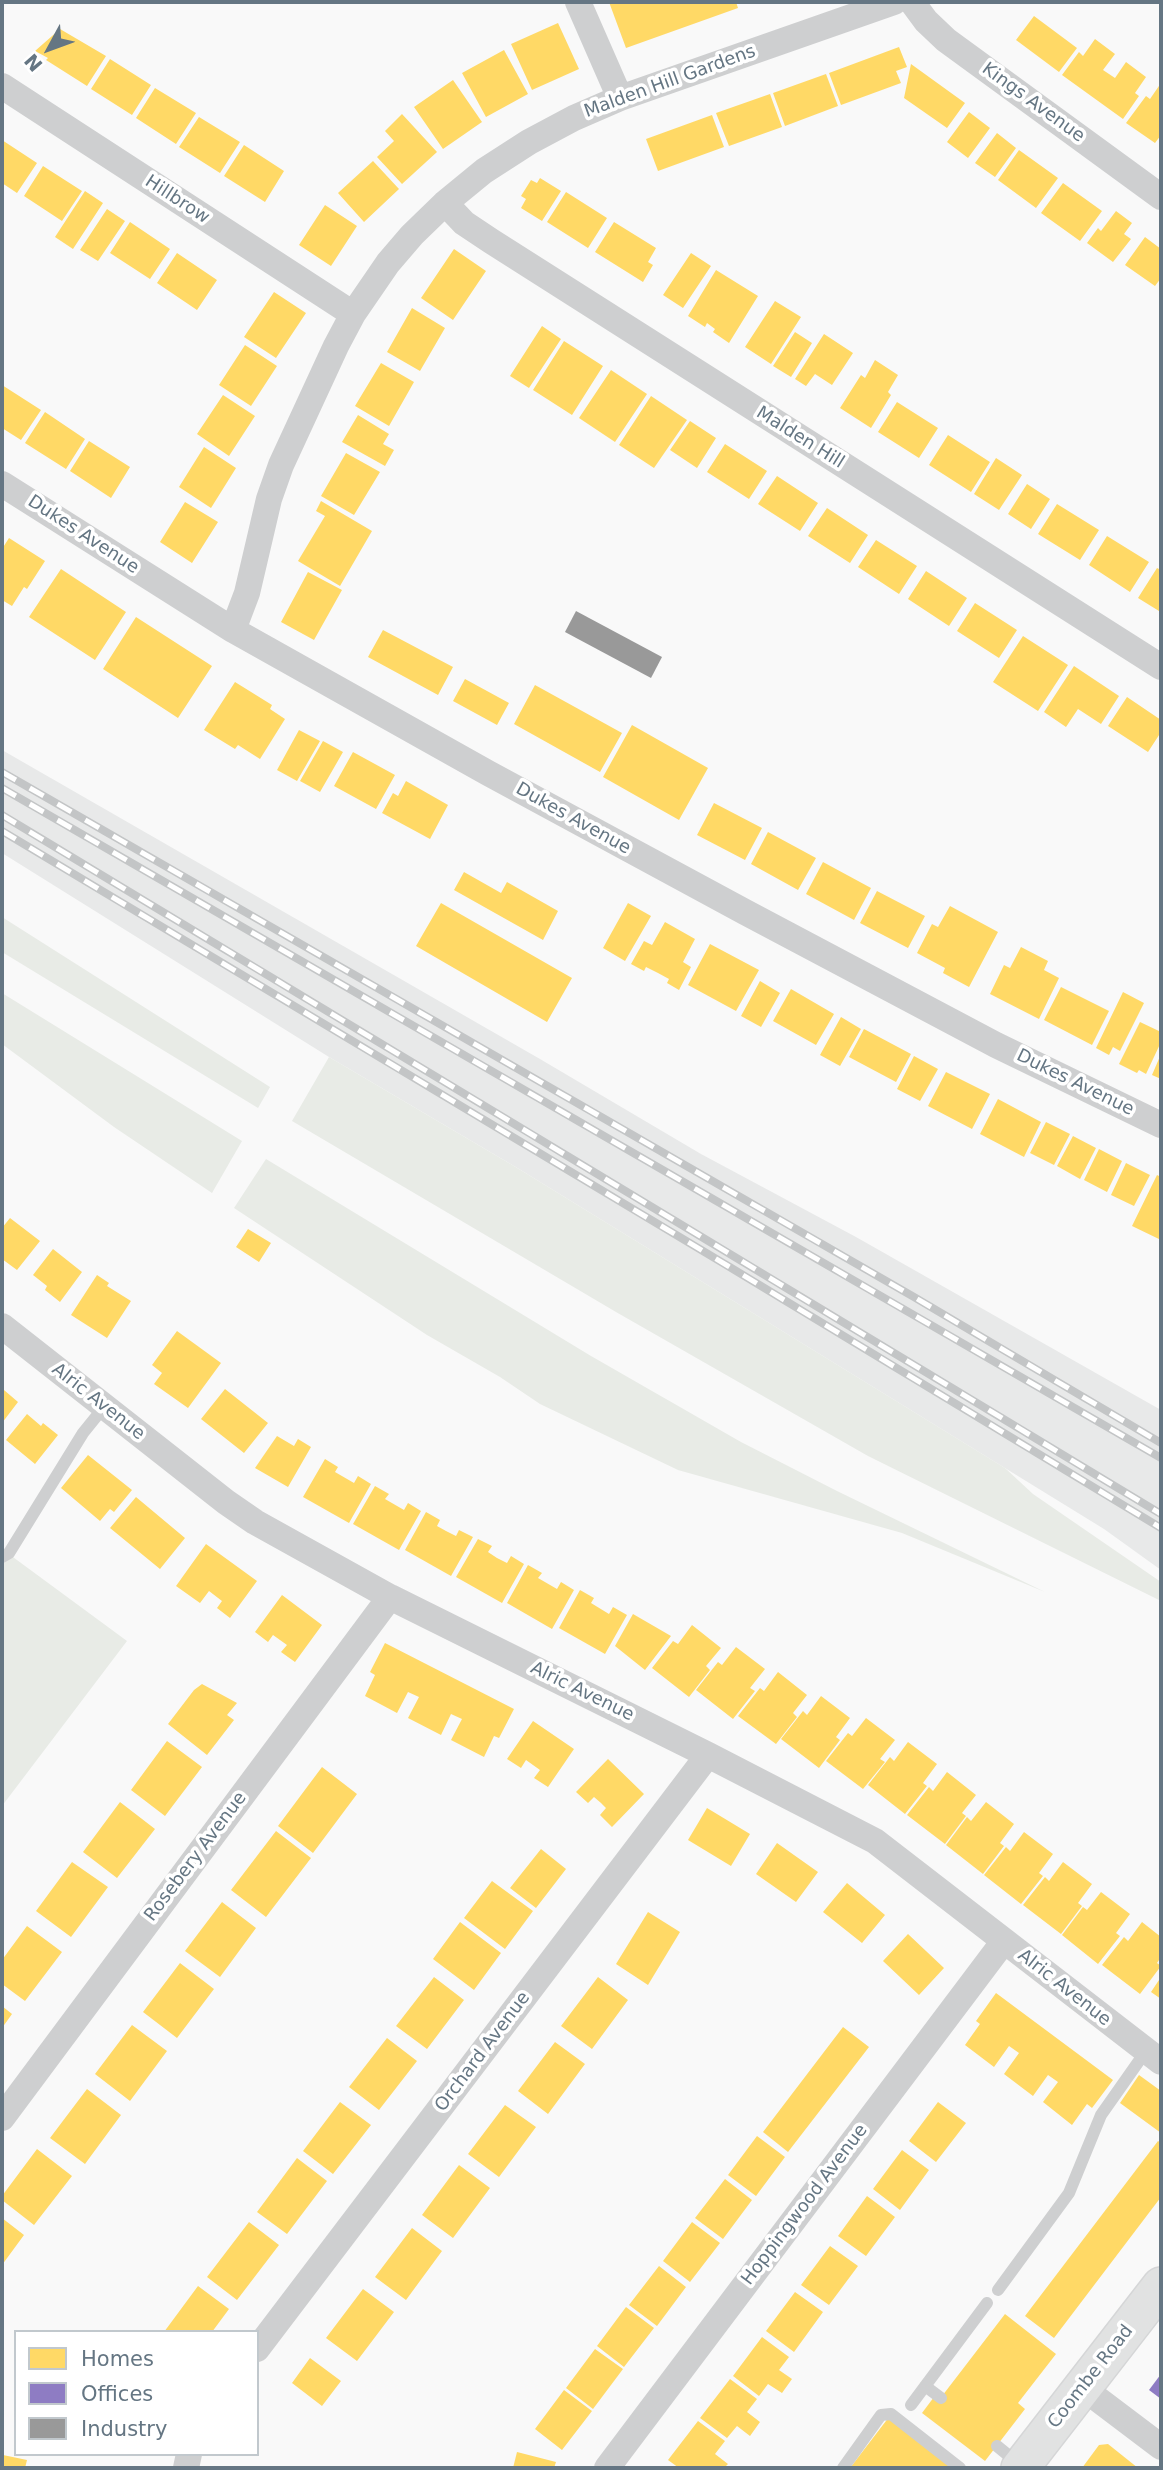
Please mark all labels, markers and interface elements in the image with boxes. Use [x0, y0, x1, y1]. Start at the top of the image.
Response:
north arrow [14, 14, 84, 84]
street label: Malden Hill Gardens [581, 41, 759, 123]
text: N [20, 50, 47, 76]
street label: Kings Avenue [977, 59, 1089, 147]
street label: Hillbrow [141, 171, 213, 229]
street label: Malden Hill [752, 402, 848, 474]
street label: Dukes Avenue [23, 491, 143, 579]
street label: Dukes Avenue [512, 779, 634, 859]
street label: Dukes Avenue [1013, 1045, 1137, 1121]
street label: Alric Avenue [47, 1359, 149, 1445]
street label: Alric Avenue [527, 1658, 637, 1726]
street label: Rosebery Avenue [140, 1788, 252, 1926]
street label: Alric Avenue [1013, 1945, 1115, 2031]
street label: Orchard Avenue [431, 1988, 535, 2116]
street label: Hoppingwood Avenue [737, 2120, 873, 2290]
street label: Coombe Road [1044, 2321, 1138, 2433]
legend [14, 2330, 259, 2456]
text: Homes [81, 2347, 154, 2371]
text: Offices [81, 2382, 153, 2406]
text: Industry [81, 2417, 167, 2441]

